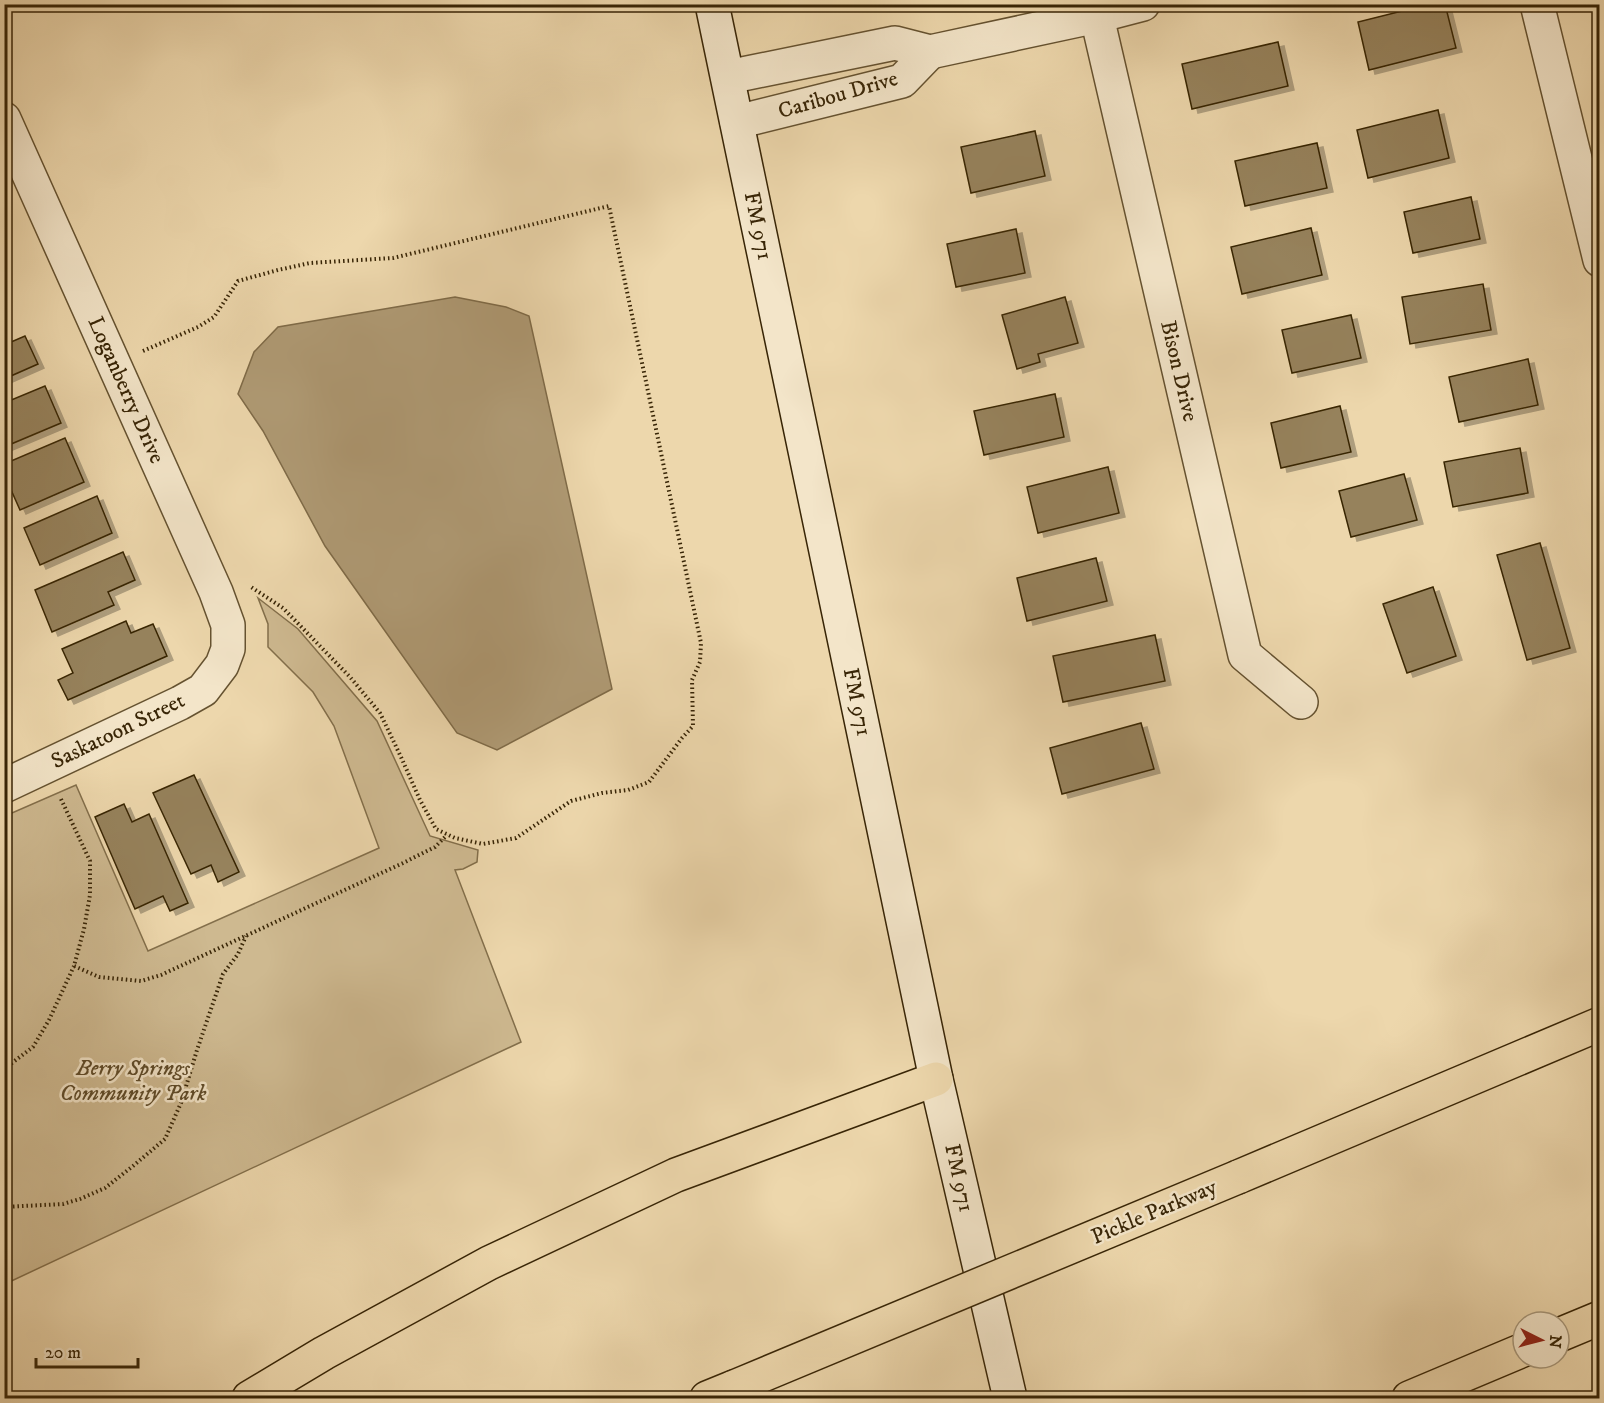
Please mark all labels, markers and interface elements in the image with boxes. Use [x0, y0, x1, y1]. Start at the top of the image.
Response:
street label: Caribou Drive [775, 65, 901, 125]
street label: FM 971 [738, 189, 778, 263]
street label: Loganberry Drive [82, 312, 170, 468]
street label: Bison Drive [1154, 318, 1204, 424]
street label: FM 971 [837, 665, 877, 739]
street label: Saskatoon Street [47, 687, 189, 775]
park label: Berry Springs Community Park [60, 1055, 207, 1107]
street label: FM 971 [938, 1141, 980, 1215]
street label: Pickle Parkway [1087, 1173, 1221, 1251]
north arrow [1511, 1310, 1571, 1370]
scale bar [36, 1331, 138, 1369]
text: N [1544, 1334, 1566, 1349]
text: 20 m [45, 1342, 81, 1364]

